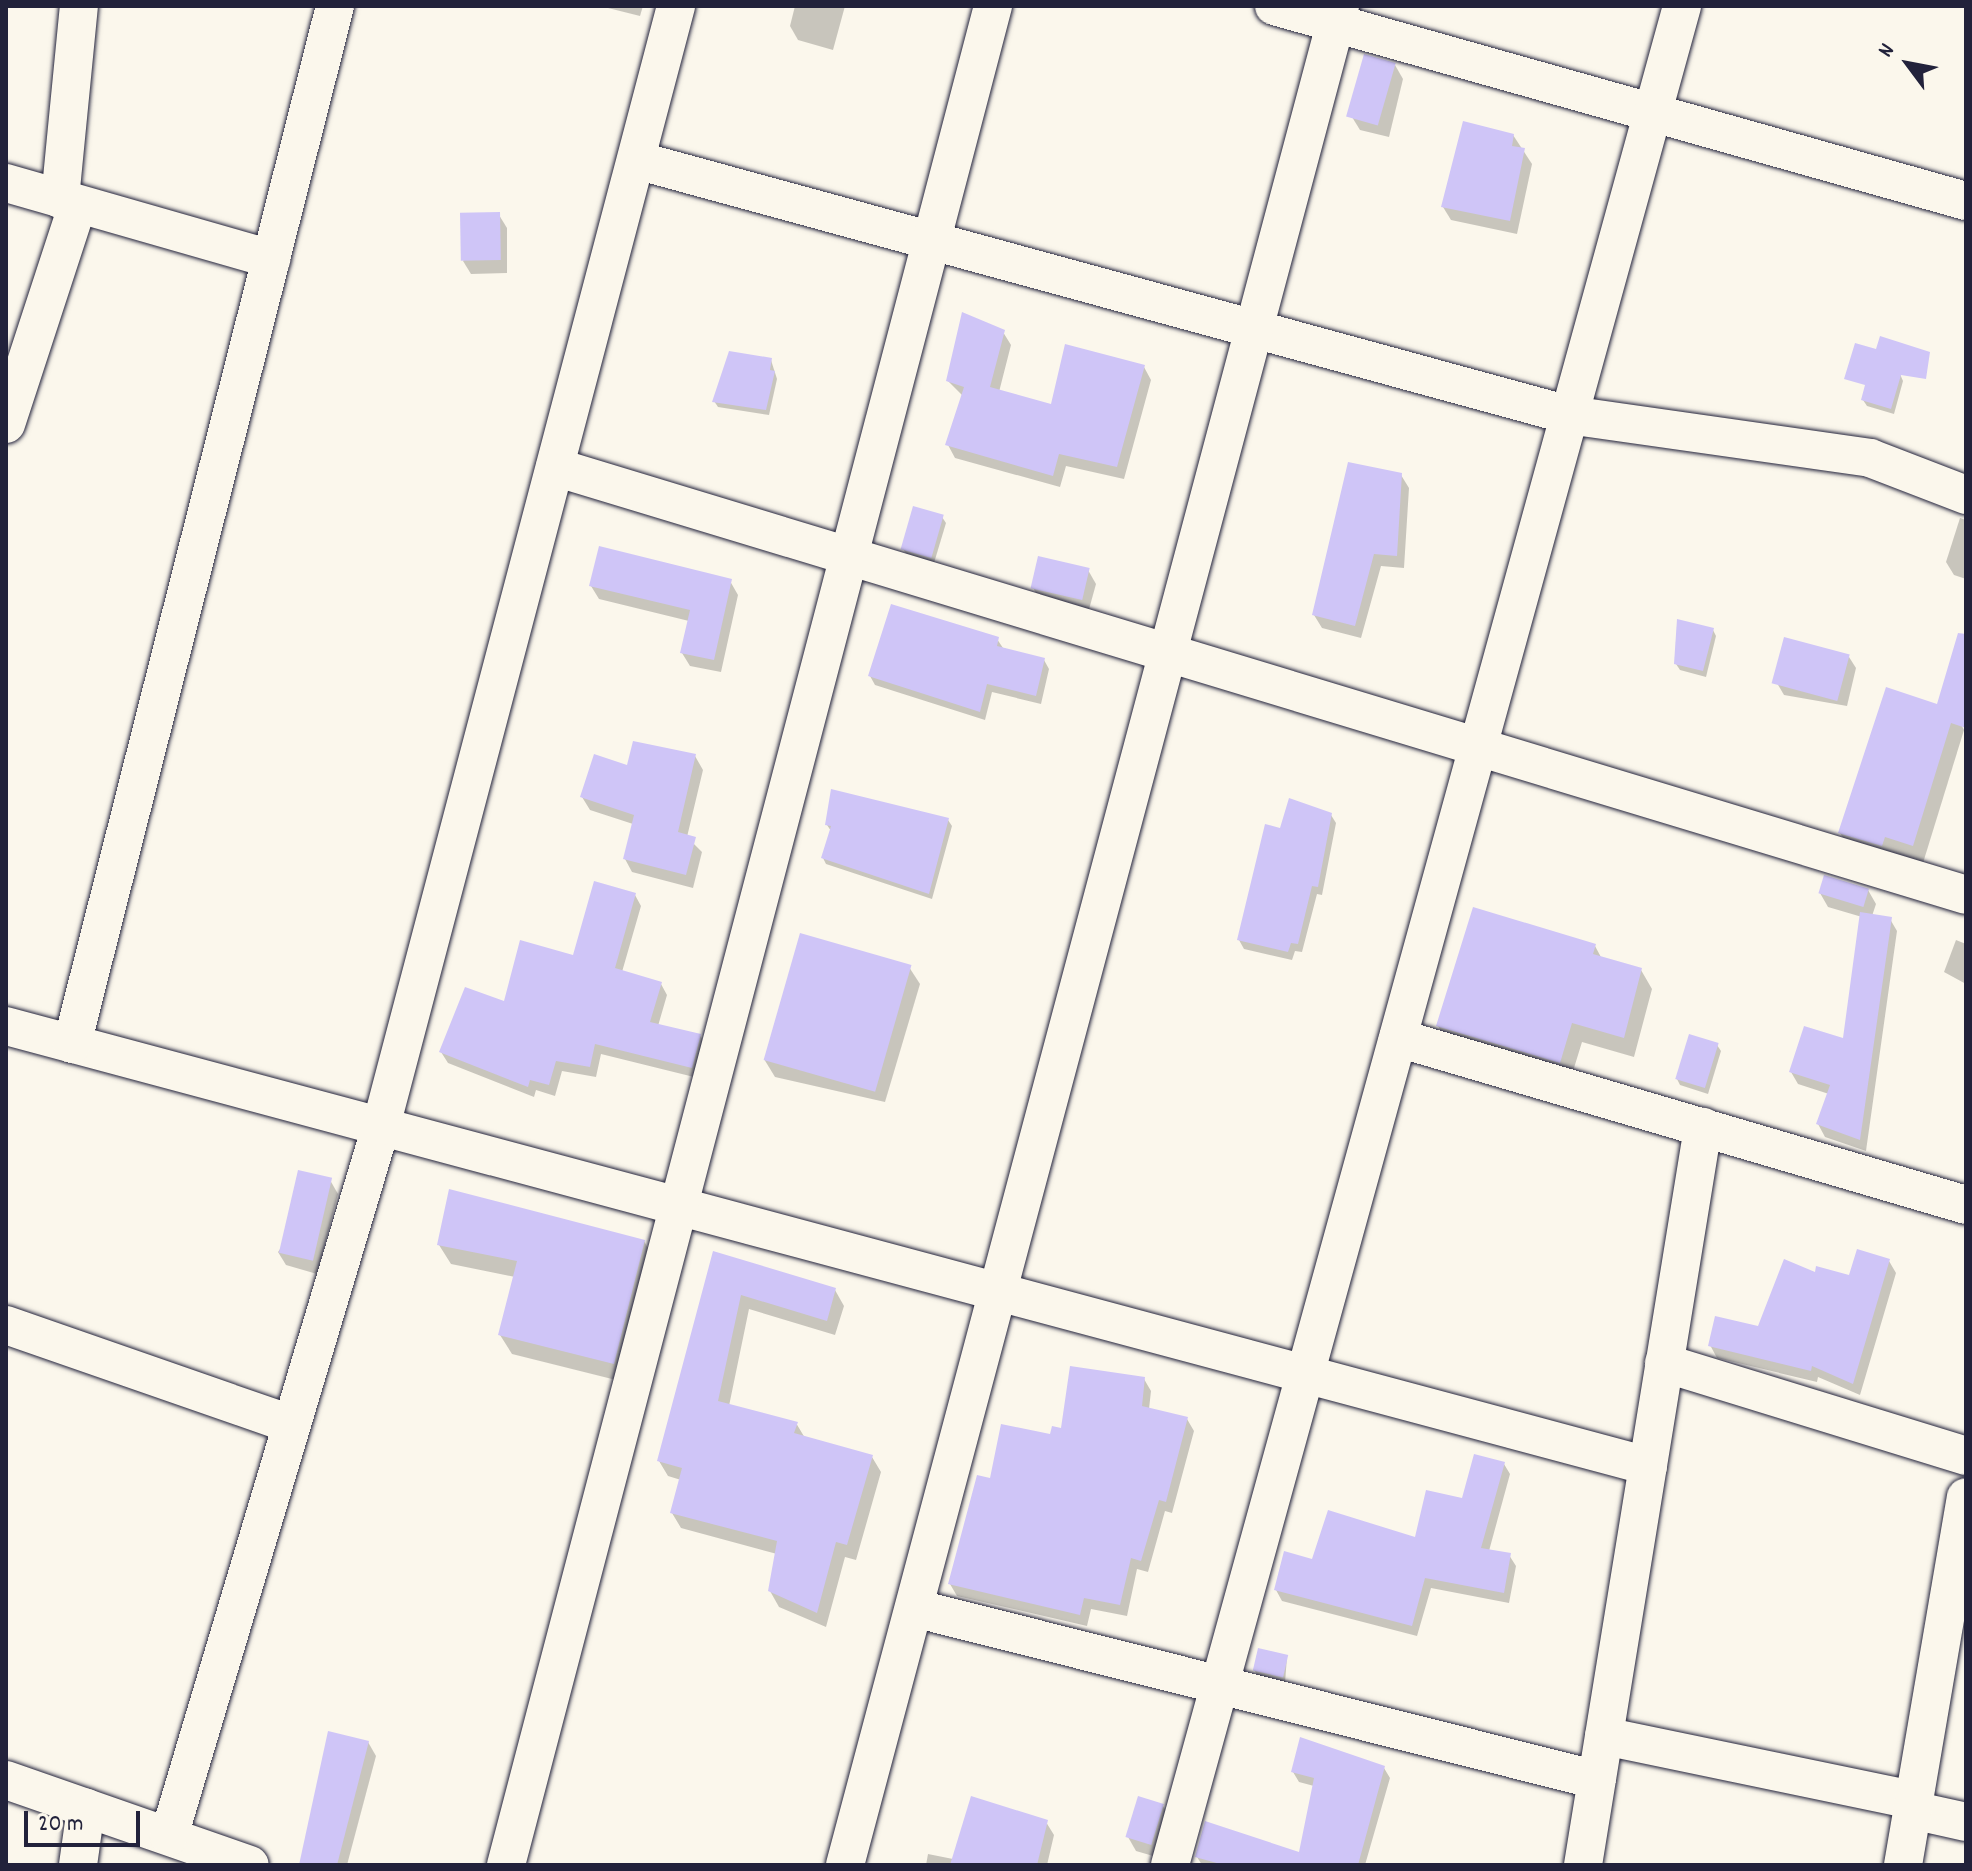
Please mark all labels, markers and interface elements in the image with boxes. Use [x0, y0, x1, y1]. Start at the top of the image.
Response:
north arrow [1868, 24, 1948, 104]
text: N [1871, 38, 1903, 64]
scale bar [28, 1795, 144, 1845]
text: 20 m [38, 1808, 84, 1842]

